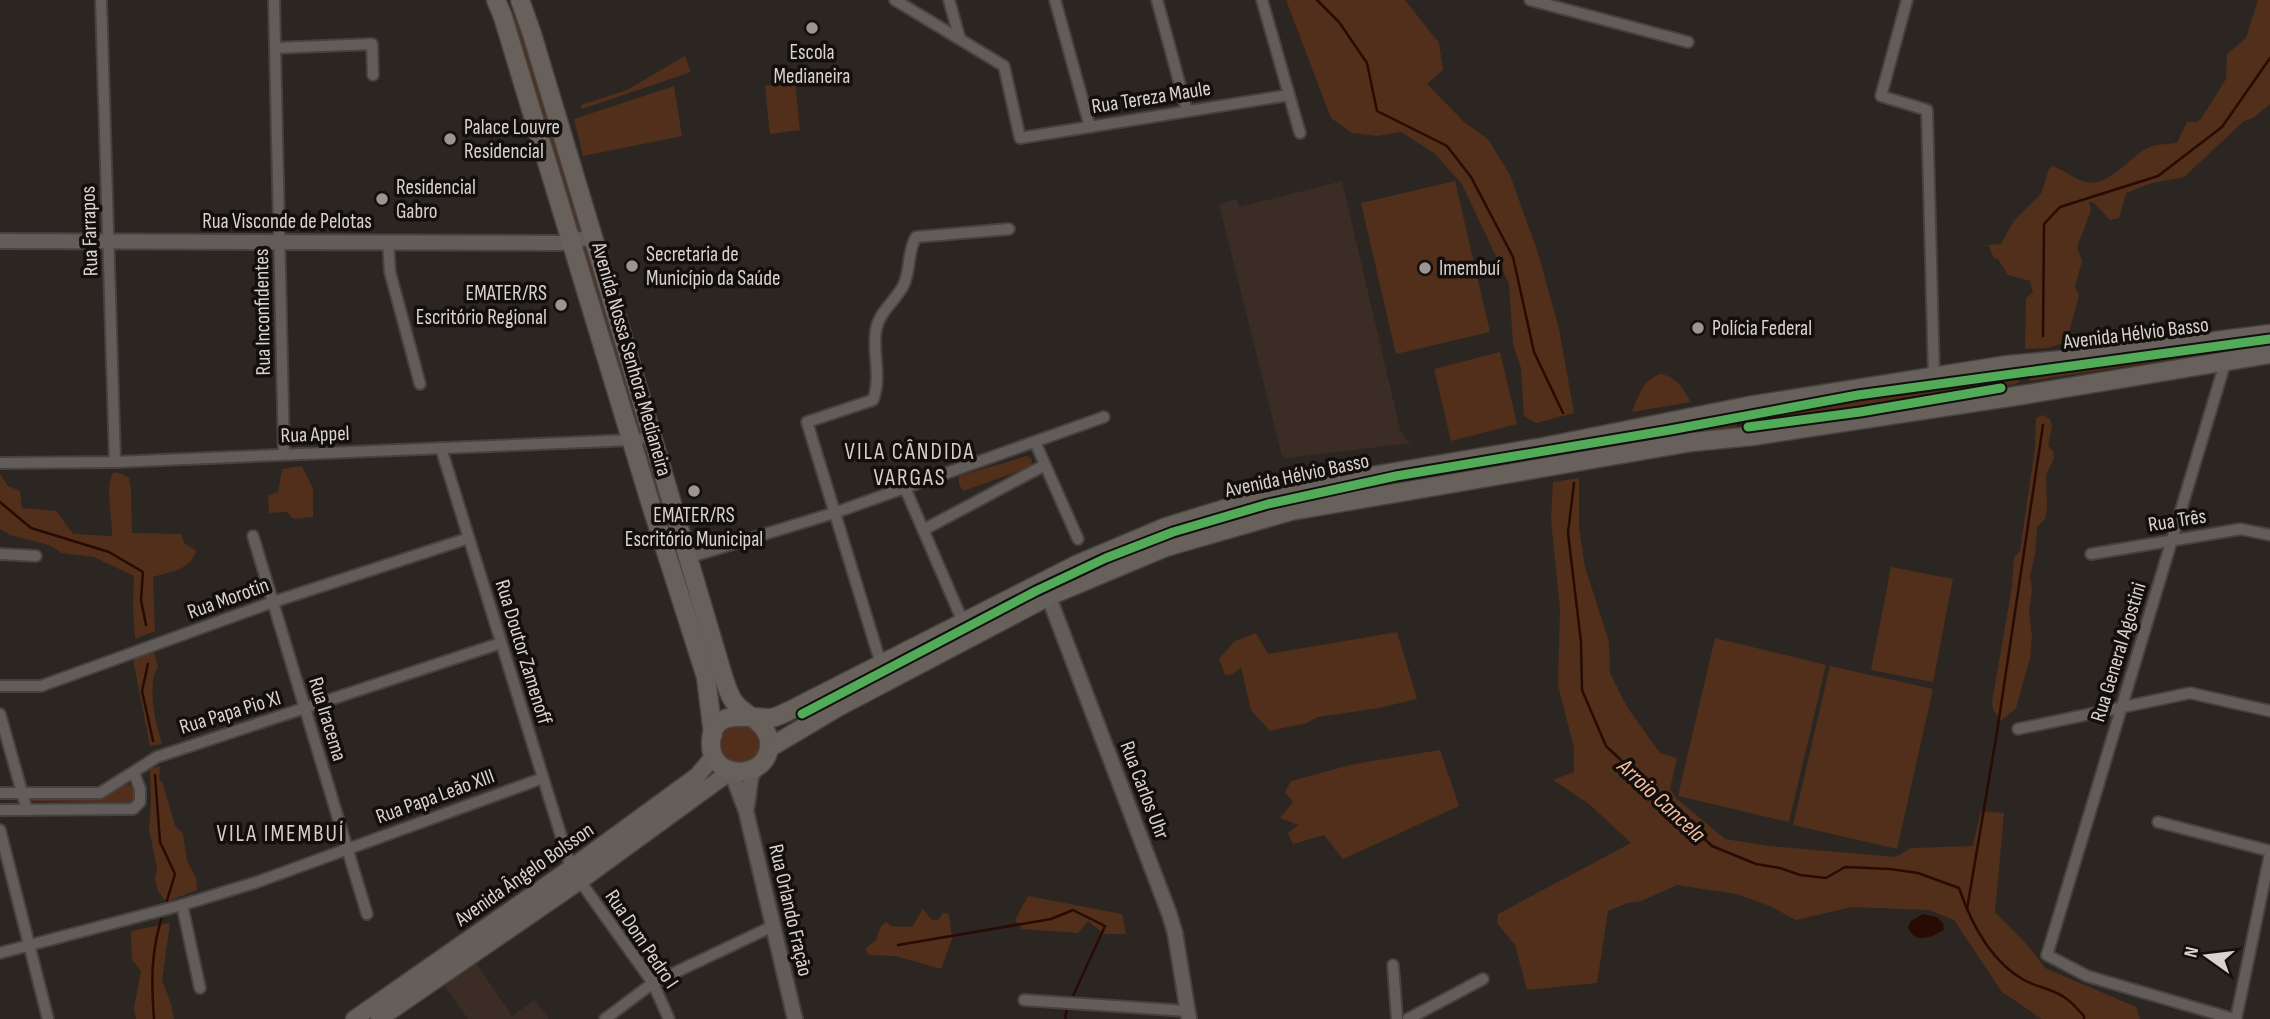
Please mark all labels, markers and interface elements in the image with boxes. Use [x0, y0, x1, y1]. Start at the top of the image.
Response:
marker: Escola Medianeira [804, 20, 820, 36]
place label: Escola Medianeira [774, 40, 850, 89]
street label: Rua Tereza Maule [1090, 76, 1212, 119]
place label: Palace Louvre Residencial [464, 115, 560, 164]
marker: Palace Louvre Residencial [442, 131, 458, 147]
place label: Residencial Gabro [396, 175, 476, 224]
street label: Rua Farrapos [75, 185, 104, 277]
marker: Residencial Gabro [374, 191, 390, 207]
street label: Rua Visconde de Pelotas [202, 209, 372, 234]
street label: Avenida Nossa Senhora Medianeira [586, 238, 677, 479]
place label: Secretaria de Município da Saúde [646, 242, 780, 291]
street label: Rua Inconfidentes [249, 248, 276, 376]
place label: Imembuí [1439, 256, 1500, 281]
marker: Secretaria de Município da Saúde [624, 258, 640, 274]
marker: Imembuí [1417, 260, 1433, 276]
place label: EMATER/RS Escritório Regional [416, 281, 547, 330]
marker: EMATER/RS Escritório Regional [553, 297, 569, 313]
street label: Avenida Hélvio Basso [2061, 312, 2210, 355]
place label: Polícia Federal [1712, 316, 1812, 341]
marker: Polícia Federal [1690, 320, 1706, 336]
street label: Rua Appel [280, 421, 350, 448]
district label: VILA CÂNDIDA VARGAS [845, 438, 975, 492]
street label: Avenida Hélvio Basso [1222, 448, 1371, 503]
marker: EMATER/RS Escritório Municipal [686, 483, 702, 499]
place label: EMATER/RS Escritório Municipal [625, 503, 763, 552]
street label: Rua Três [2146, 504, 2208, 537]
street label: Rua Morotin [184, 572, 272, 625]
street label: Rua Doutor Zamenoff [490, 577, 558, 729]
street label: Rua General Agostini [2085, 579, 2152, 725]
street label: Rua Iracema [303, 674, 352, 764]
street label: Rua Papa Pio XI [176, 685, 284, 740]
street label: Rua Carlos Uhr [1114, 738, 1175, 843]
water label: Arroio Cancela [1611, 752, 1712, 849]
street label: Rua Papa Leão XIII [372, 763, 498, 829]
street label: Avenida Ângelo Bolsson [449, 817, 599, 932]
district label: VILA IMEMBUÍ [217, 820, 345, 848]
street label: Rua Orlando Fração [763, 842, 818, 979]
street label: Rua Dom Pedro I [599, 885, 684, 993]
north arrow [2172, 921, 2242, 991]
text: N [2180, 945, 2204, 960]

